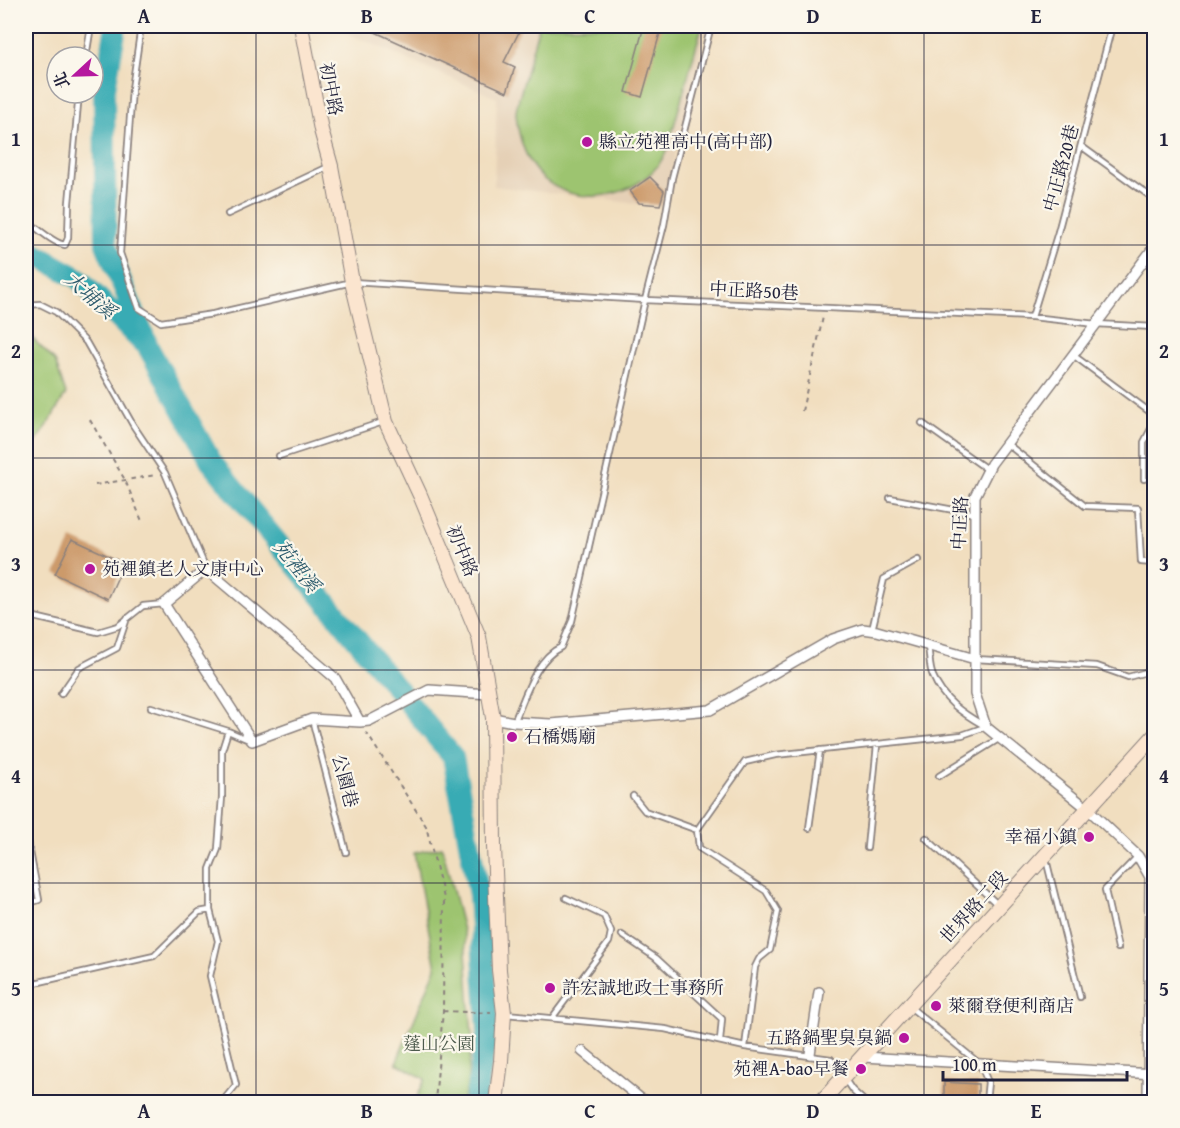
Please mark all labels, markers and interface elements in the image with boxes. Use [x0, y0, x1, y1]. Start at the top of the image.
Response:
text: A [138, 1, 151, 30]
text: B [361, 1, 373, 30]
text: C [584, 1, 596, 30]
text: D [806, 1, 820, 30]
text: E [1031, 1, 1042, 30]
north arrow [45, 45, 105, 105]
street label: 初中路 [313, 60, 350, 118]
text: 北 [47, 69, 75, 93]
street label: 中正路20巷 [1036, 121, 1085, 215]
text: 1 [11, 124, 21, 153]
text: 1 [1159, 124, 1169, 153]
place label: 縣立苑裡高中(高中部) [599, 128, 773, 155]
marker: 縣立苑裡高中(高中部) [580, 135, 594, 149]
water label: 大埔溪 [58, 264, 124, 327]
street label: 中正路50巷 [709, 275, 799, 306]
text: 2 [11, 336, 21, 365]
text: 2 [1159, 336, 1169, 365]
street label: 中正路 [945, 495, 974, 551]
street label: 初中路 [440, 521, 485, 581]
water label: 苑裡溪 [267, 533, 329, 600]
text: 3 [11, 549, 21, 578]
text: 3 [1159, 549, 1169, 578]
place label: 苑裡鎮老人文康中心 [102, 555, 264, 582]
marker: 苑裡鎮老人文康中心 [83, 562, 97, 576]
place label: 石橋媽廟 [524, 723, 596, 750]
marker: 石橋媽廟 [505, 730, 519, 744]
street label: 公園巷 [325, 751, 366, 810]
text: 4 [11, 761, 21, 790]
text: 4 [1159, 761, 1169, 790]
place label: 幸福小鎮 [1005, 823, 1077, 850]
marker: 幸福小鎮 [1082, 830, 1096, 844]
street label: 世界路二段 [933, 864, 1014, 949]
text: 5 [11, 974, 21, 1003]
place label: 許宏誠地政士事務所 [562, 974, 724, 1001]
text: 5 [1159, 974, 1169, 1003]
marker: 許宏誠地政士事務所 [543, 981, 557, 995]
place label: 萊爾登便利商店 [948, 992, 1074, 1019]
marker: 萊爾登便利商店 [929, 999, 943, 1013]
place label: 五路鍋聖臭臭鍋 [766, 1024, 892, 1051]
park label: 蓬山公園 [403, 1030, 475, 1057]
marker: 五路鍋聖臭臭鍋 [897, 1031, 911, 1045]
scale bar [943, 1044, 1128, 1082]
text: 100 m [952, 1051, 997, 1078]
place label: 苑裡A-bao早餐 [733, 1055, 849, 1082]
marker: 苑裡A-bao早餐 [854, 1062, 868, 1076]
text: A [138, 1096, 151, 1125]
text: B [361, 1096, 373, 1125]
text: C [584, 1096, 596, 1125]
text: D [806, 1096, 820, 1125]
text: E [1031, 1096, 1042, 1125]

